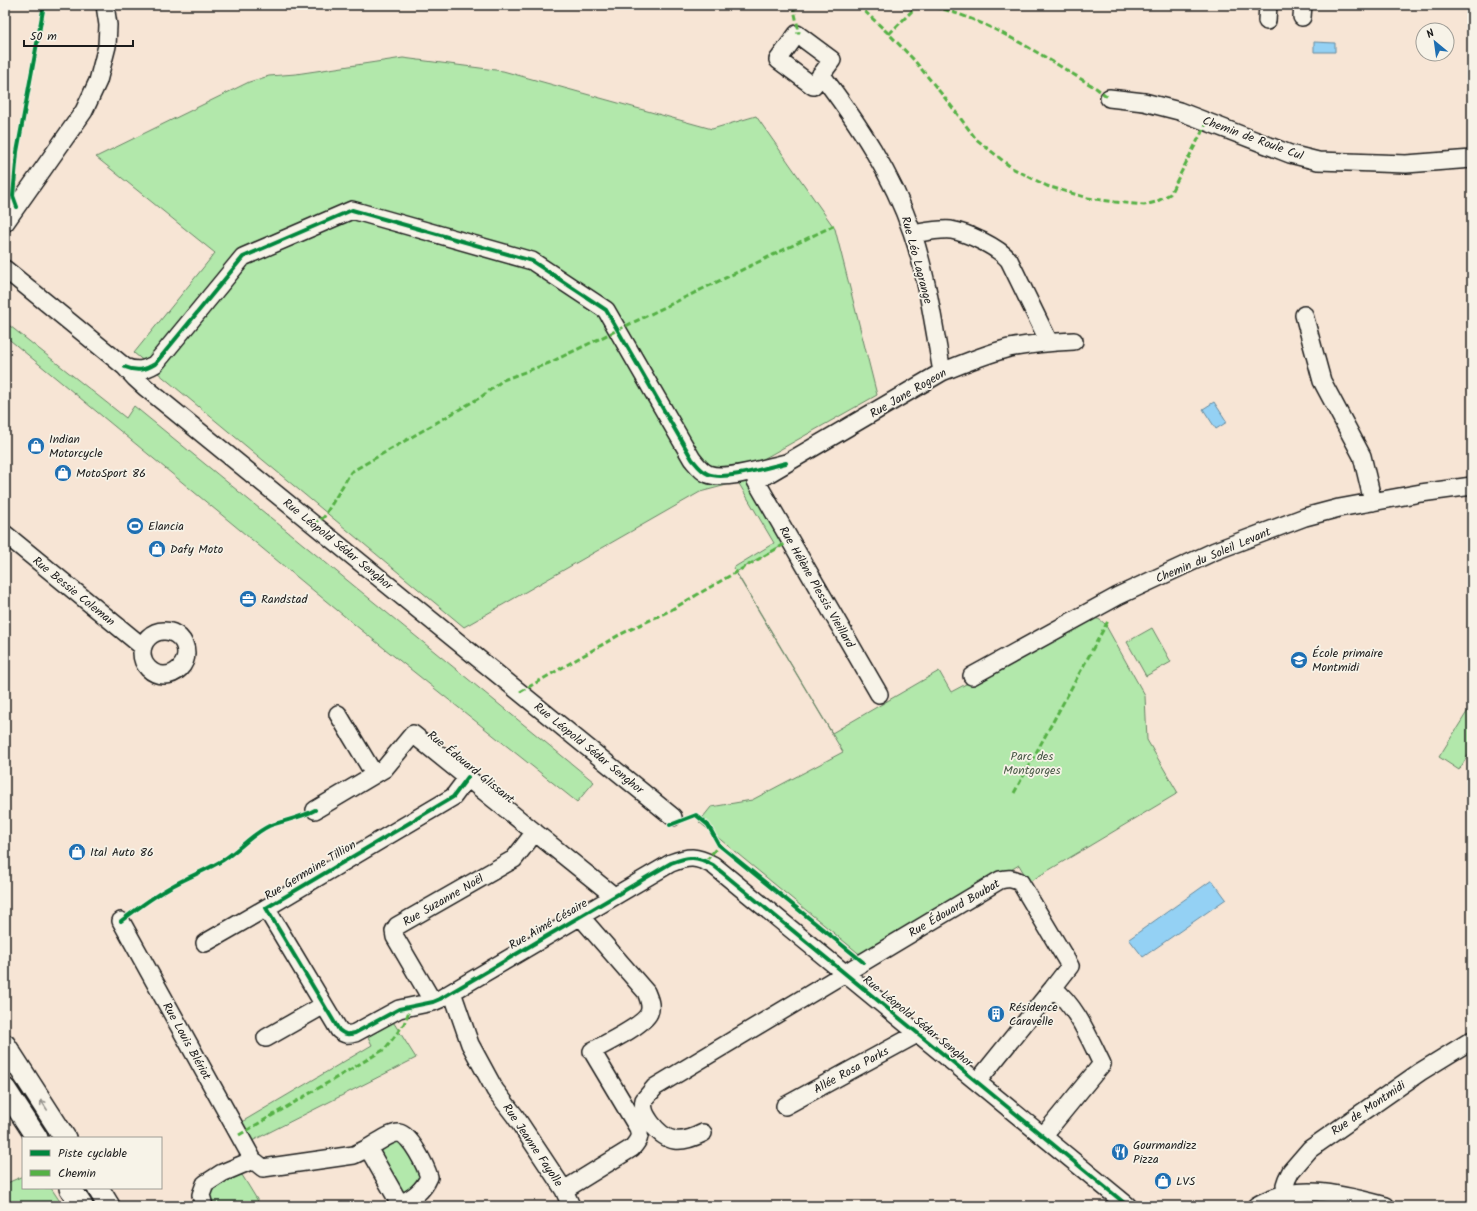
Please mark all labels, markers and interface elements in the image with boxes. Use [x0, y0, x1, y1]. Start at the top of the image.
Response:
scale bar [24, 22, 133, 48]
north arrow [1415, 22, 1455, 62]
text: N [1423, 25, 1438, 44]
text: 50 m [30, 27, 57, 46]
street label: Chemin de Roule Cul [1200, 111, 1306, 166]
street label: Rue Léo Lagrange [896, 214, 937, 307]
street label: Rue Jane Rogeon [866, 364, 950, 423]
place label: Indian Motorcycle [49, 430, 103, 463]
shop icon: Indian Motorcycle [26, 436, 46, 456]
shop icon: MotoSport 86 [53, 463, 73, 483]
place label: MotoSport 86 [76, 464, 146, 483]
street label: Rue Léopold Sédar Senghor [279, 494, 398, 595]
sports icon: Elancia [125, 516, 145, 536]
place label: Elancia [148, 517, 184, 536]
street label: Chemin du Soleil Levant [1153, 522, 1274, 588]
street label: Rue Hélène Plessis Vieillard [774, 523, 860, 653]
shop icon: Dafy Moto [147, 539, 167, 559]
place label: Dafy Moto [170, 540, 223, 559]
street label: Rue Bessie Coleman [28, 552, 119, 631]
office icon: Randstad [238, 589, 258, 609]
place label: Randstad [261, 590, 308, 609]
place label: École primaire Montmidi [1312, 644, 1384, 677]
school or university icon: École primaire Montmidi [1289, 650, 1309, 670]
street label: Rue Léopold Sédar Senghor [530, 698, 649, 799]
street label: Rue Édouard Glissant [423, 726, 519, 809]
park label: Parc des Montgorges [1003, 747, 1061, 780]
street label: Rue Germaine Tillion [261, 835, 360, 905]
shop icon: Ital Auto 86 [67, 842, 87, 862]
place label: Ital Auto 86 [90, 843, 154, 862]
street label: Rue Suzanne Noël [399, 869, 487, 931]
street label: Rue Édouard Boubat [905, 874, 1004, 942]
street label: Rue Aimé Césaire [505, 894, 592, 955]
street label: Rue Léopold Sédar Senghor [859, 971, 978, 1072]
place label: Résidence Caravelle [1009, 998, 1058, 1031]
street label: Rue Louis Blériot [157, 999, 216, 1084]
building icon: Résidence Caravelle [986, 1004, 1006, 1024]
street label: Allée Rosa Parks [810, 1042, 892, 1099]
street label: Rue de Montmidi [1327, 1076, 1410, 1140]
one-way arrow [40, 1100, 48, 1111]
street label: Rue Jeanne Fayolle [498, 1100, 568, 1191]
place label: Gourmandizz Pizza [1133, 1136, 1197, 1169]
legend [22, 1137, 162, 1189]
restaurant icon: Gourmandizz Pizza [1110, 1142, 1130, 1162]
text: Piste cyclable [58, 1144, 127, 1163]
text: Chemin [58, 1164, 96, 1183]
shop icon: LVS [1153, 1171, 1173, 1191]
place label: LVS [1176, 1172, 1196, 1191]

